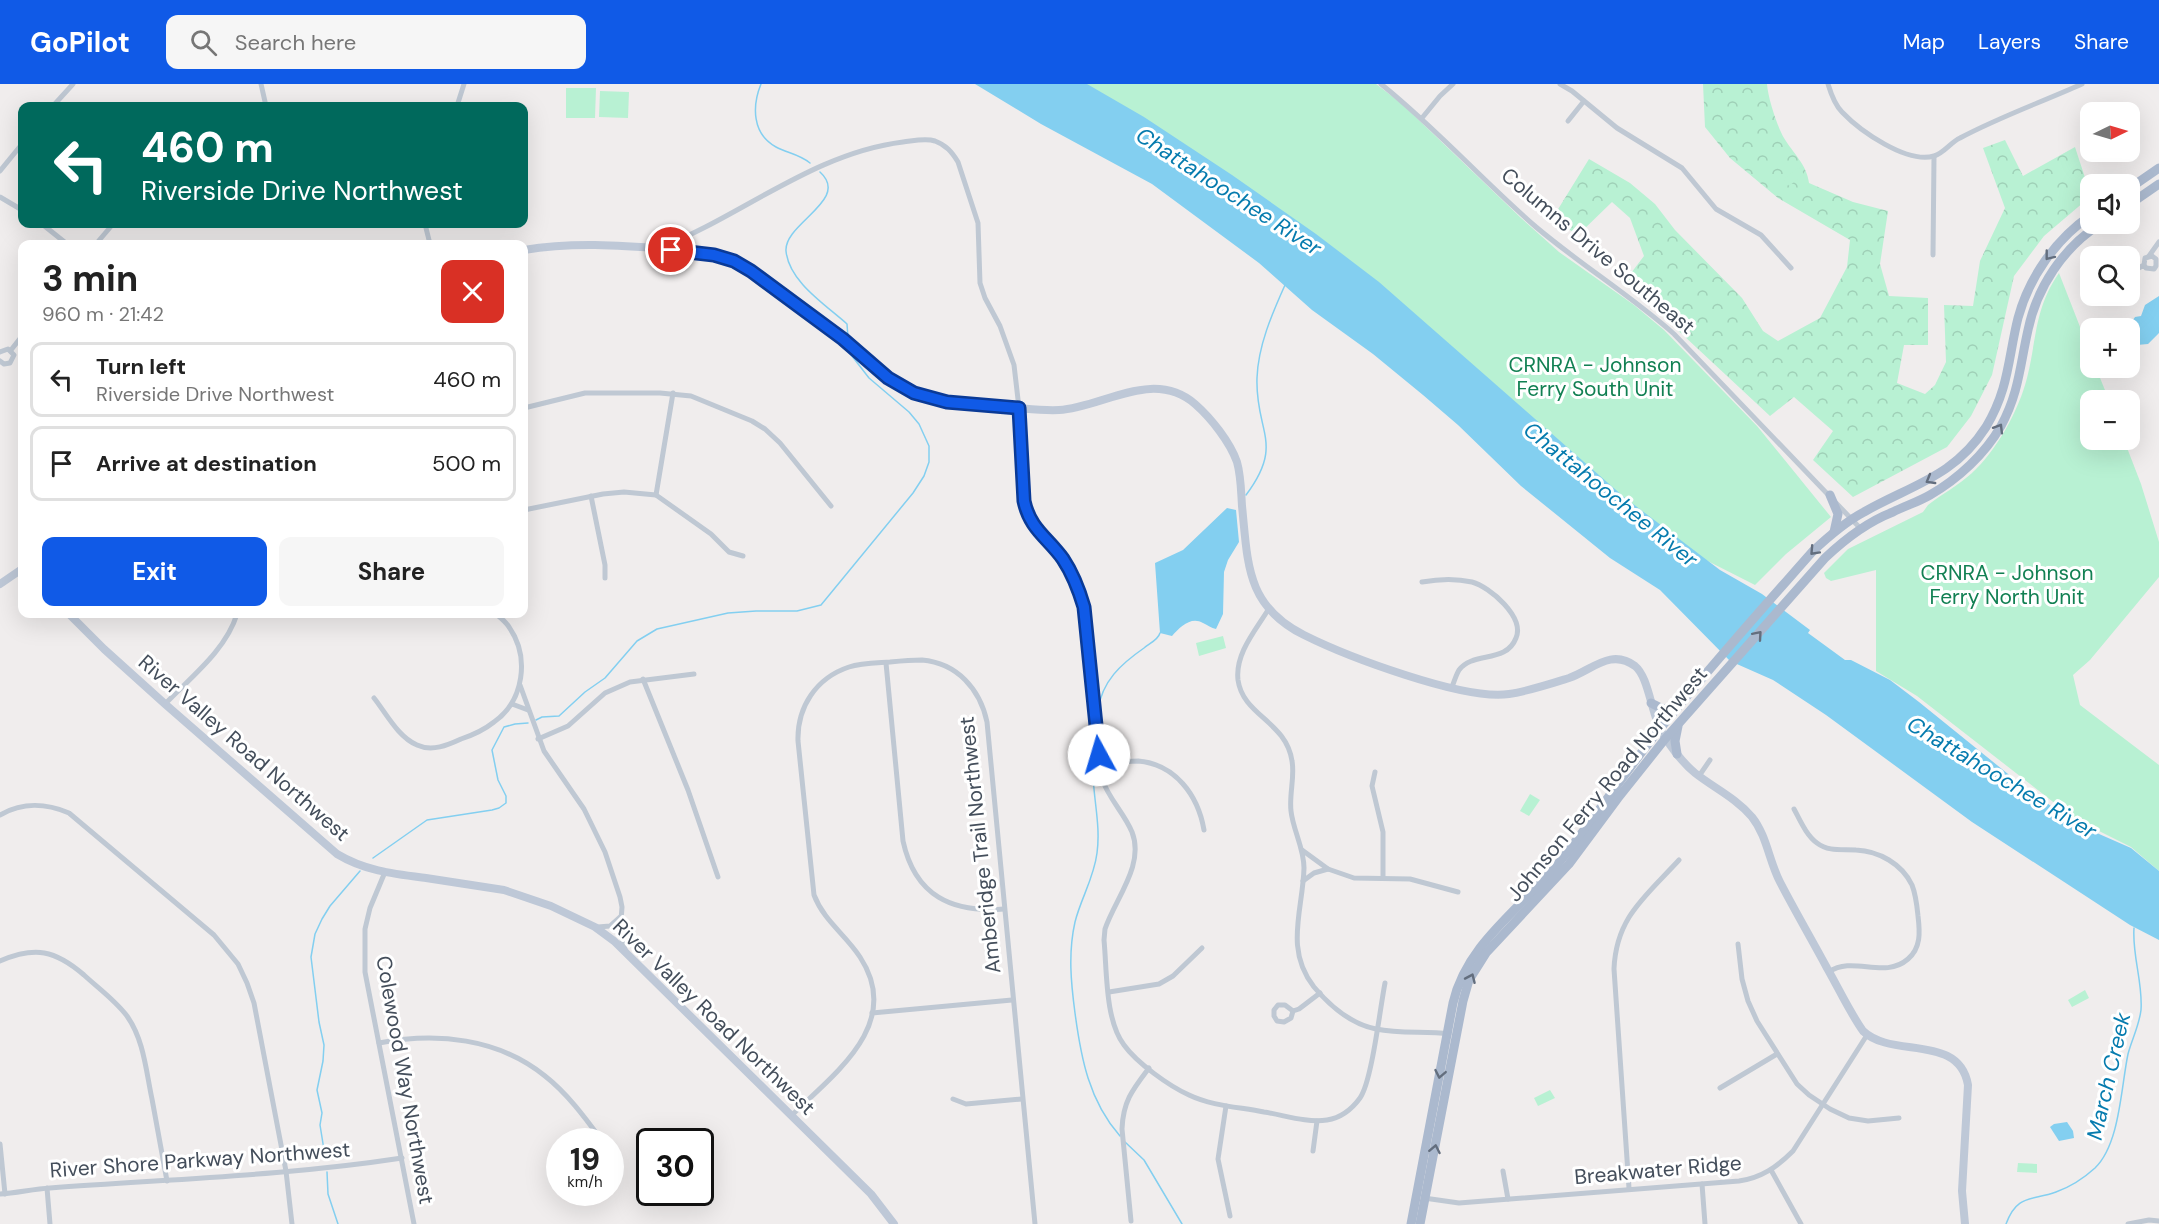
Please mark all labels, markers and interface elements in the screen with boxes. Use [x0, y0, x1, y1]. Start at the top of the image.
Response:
search box [166, 15, 586, 69]
text: GoPilot [30, 24, 130, 61]
icon: search [187, 26, 220, 59]
text: Search here [235, 28, 356, 57]
text: Map [1903, 28, 1945, 56]
text: Layers [1978, 28, 2041, 56]
text: Share [2074, 28, 2129, 56]
north arrow [2080, 102, 2140, 162]
map controls [2080, 102, 2140, 450]
text: 460 m [141, 120, 274, 175]
water label: Chattahoochee River [1130, 120, 1328, 263]
icon: left [42, 126, 120, 204]
street label: Columns Drive Southeast [1495, 162, 1701, 340]
text: Riverside Drive Northwest [141, 173, 463, 208]
button: sound [2080, 174, 2140, 234]
pin [645, 224, 696, 275]
icon: arrive [654, 233, 687, 266]
button: search [2080, 246, 2140, 306]
one-way arrow [2046, 249, 2057, 260]
text: 3 min [42, 255, 138, 302]
button: close [441, 260, 504, 323]
text: 960 m · 21:42 [42, 301, 164, 327]
button: + [2080, 318, 2140, 378]
park label: CRNRA - Johnson Ferry South Unit [1508, 351, 1682, 403]
text: Turn left [96, 352, 186, 381]
icon: left [45, 363, 78, 396]
text: 460 m [433, 365, 501, 394]
text: Riverside Drive Northwest [96, 381, 334, 407]
button: − [2080, 390, 2140, 450]
water label: Chattahoochee River [1518, 415, 1704, 574]
one-way arrow [1991, 424, 2003, 434]
icon: arrive [45, 447, 78, 480]
text: Arrive at destination [96, 449, 317, 478]
text: 500 m [432, 449, 501, 478]
one-way arrow [1926, 472, 1936, 484]
button: Exit [42, 537, 267, 606]
button: Share [279, 537, 504, 606]
one-way arrow [1810, 544, 1821, 555]
park label: CRNRA - Johnson Ferry North Unit [1920, 559, 2094, 611]
one-way arrow [1750, 630, 1761, 641]
street label: River Valley Road Northwest [132, 648, 356, 848]
street label: Johnson Ferry Road Northwest [1500, 661, 1714, 907]
water label: Chattahoochee River [1902, 709, 2102, 846]
street label: Amberidge Trail Northwest [953, 715, 1007, 975]
position arrow [1067, 723, 1131, 787]
street label: River Valley Road Northwest [607, 913, 821, 1121]
street label: Colewood Way Northwest [369, 954, 441, 1206]
one-way arrow [1464, 973, 1476, 984]
water label: March Creek [2080, 1009, 2137, 1143]
one-way arrow [1434, 1069, 1447, 1079]
speed limit sign: 30 [636, 1128, 714, 1206]
street label: River Shore Parkway Northwest [49, 1136, 351, 1184]
text: 19 [570, 1140, 600, 1179]
one-way arrow [1428, 1145, 1441, 1155]
street label: Breakwater Ridge [1573, 1149, 1743, 1191]
text: km/h [567, 1172, 603, 1192]

